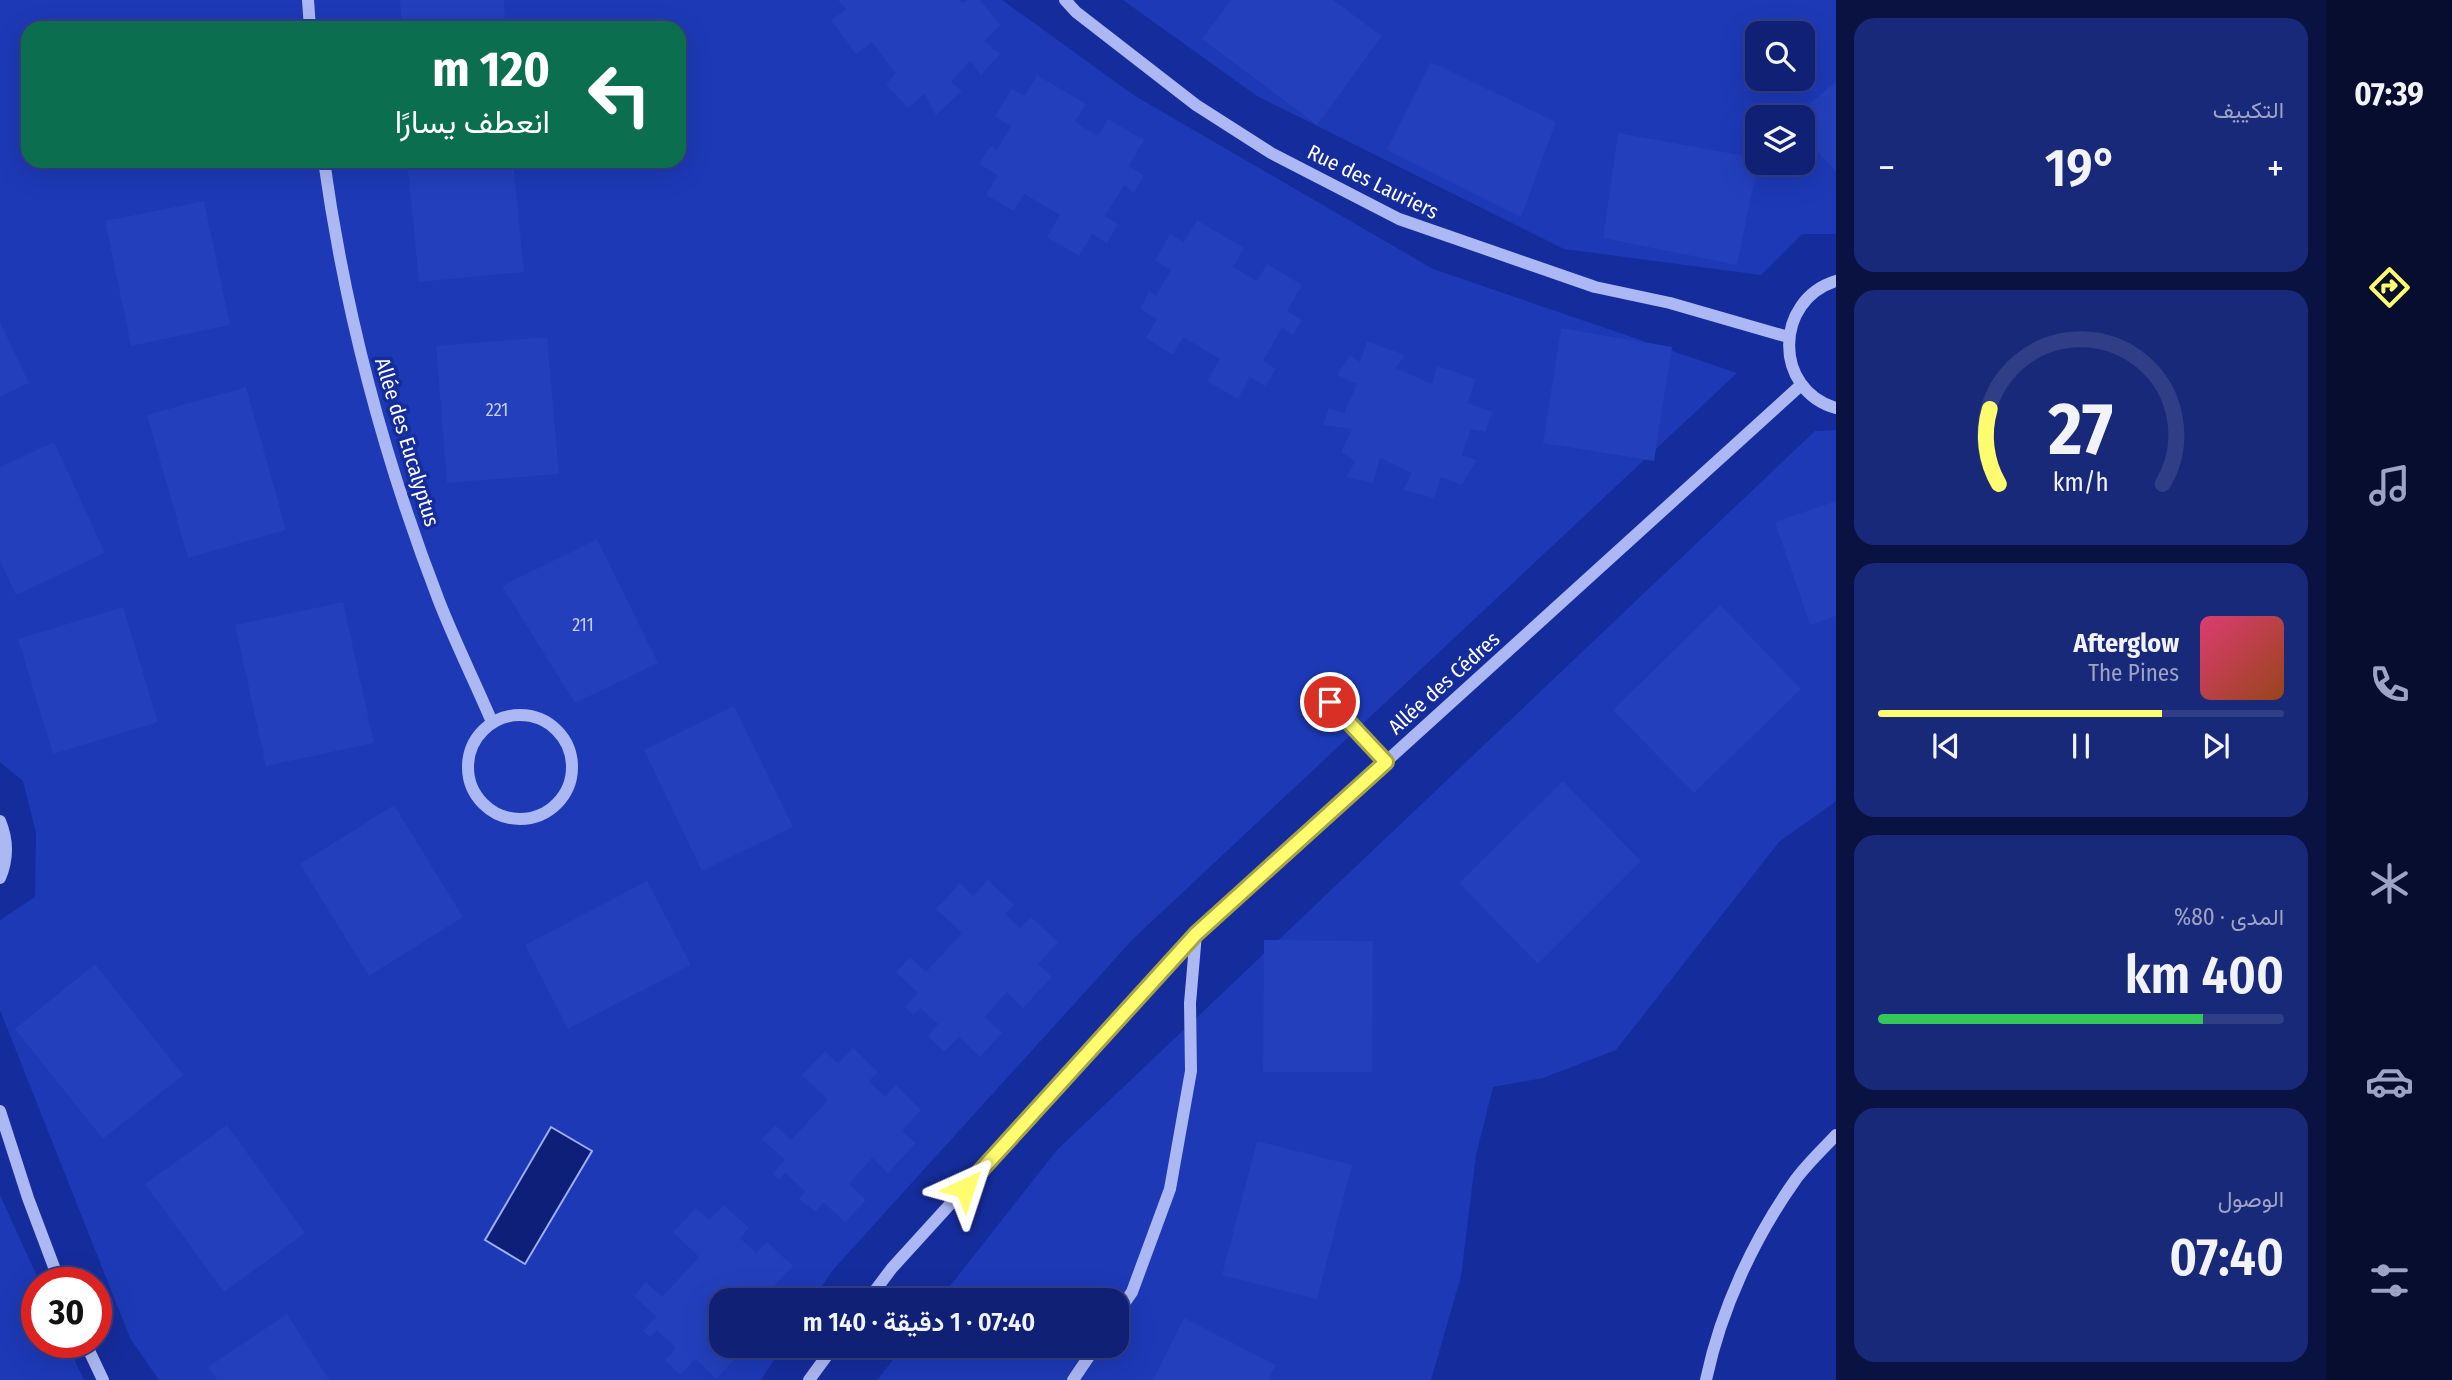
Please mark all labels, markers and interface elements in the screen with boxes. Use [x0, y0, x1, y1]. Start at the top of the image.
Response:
map controls [1745, 21, 1815, 175]
button: search [1745, 21, 1815, 91]
text: 120 m [432, 40, 550, 99]
icon: left [574, 49, 665, 140]
text: 07:39 [2354, 75, 2424, 113]
text: التكييف [2213, 96, 2284, 124]
text: انعطف يسارًا [395, 103, 550, 141]
button: layers [1745, 105, 1815, 175]
text: 19° [2045, 137, 2117, 200]
street label: Rue des Lauriers [1303, 139, 1443, 225]
text: − [1878, 145, 1895, 191]
text: + [2267, 145, 2284, 191]
icon: directions [2365, 263, 2414, 312]
street label: Allée des Eucalyptus [369, 354, 445, 530]
text: 27 [2048, 386, 2113, 473]
house number: 221 [486, 399, 508, 421]
icon: music [2365, 461, 2414, 510]
text: km/h [2053, 467, 2109, 497]
house number: 211 [572, 614, 594, 636]
street label: Allée des Cédres [1383, 626, 1505, 740]
text: Afterglow [2074, 628, 2179, 659]
text: The Pines [2088, 659, 2179, 687]
icon: phone [2365, 660, 2414, 709]
pin [1300, 672, 1360, 732]
icon: arrive [1311, 683, 1349, 721]
icon: previous [1927, 727, 1965, 765]
icon: pause [2062, 727, 2100, 765]
icon: next [2197, 727, 2235, 765]
icon: climate [2365, 859, 2414, 908]
text: المدى · 80% [2174, 903, 2284, 931]
text: 400 km [2125, 944, 2284, 1007]
icon: car [2365, 1057, 2414, 1106]
position arrow [928, 1151, 1002, 1225]
text: الوصول [2218, 1185, 2284, 1213]
text: 07:40 [2169, 1226, 2284, 1289]
icon: filters [2365, 1256, 2414, 1305]
speed limit sign: 30 [21, 1267, 112, 1358]
text: 07:40 · 1 دقيقة · 140 m [803, 1307, 1035, 1338]

